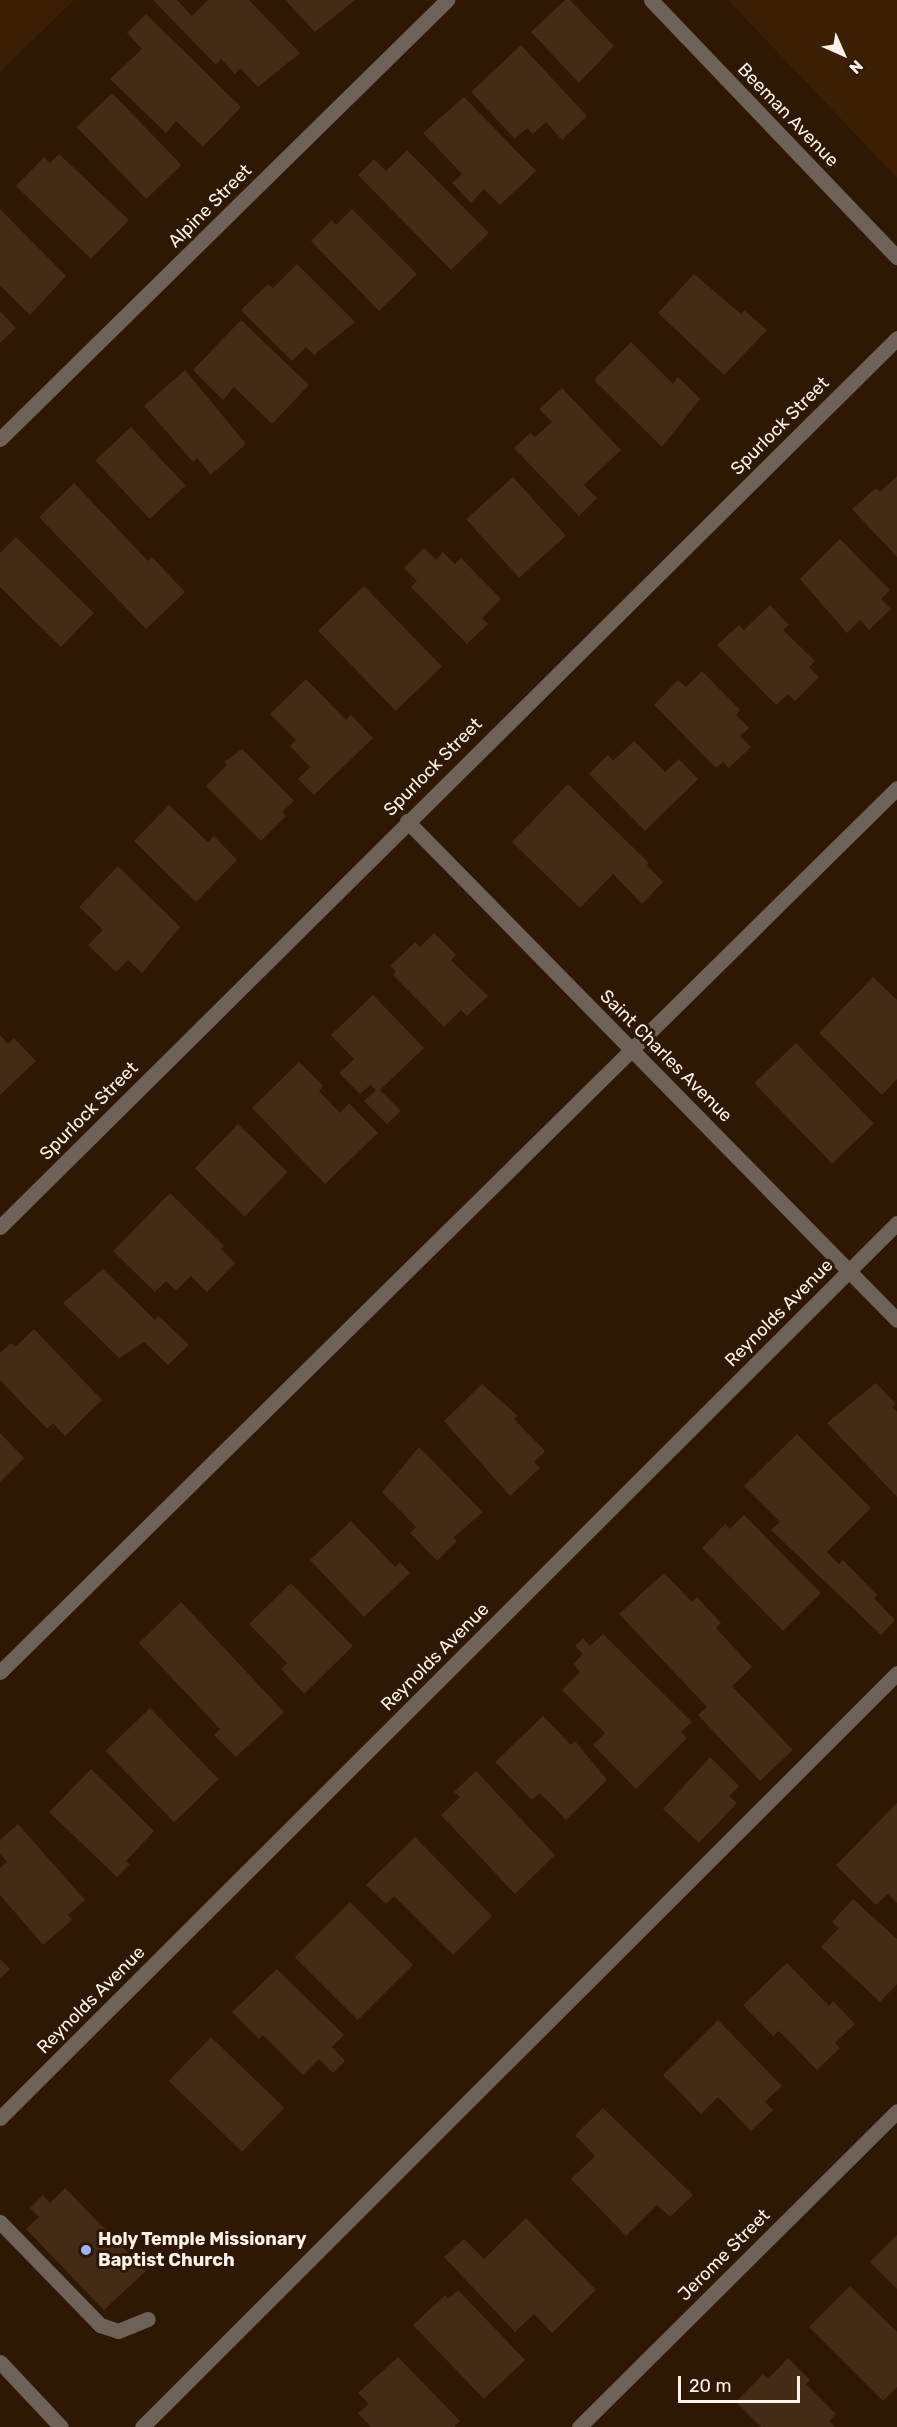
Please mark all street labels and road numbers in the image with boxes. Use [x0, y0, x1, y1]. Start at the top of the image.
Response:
street label: Beeman Avenue [733, 58, 843, 172]
street label: Alpine Street [164, 160, 256, 252]
street label: Spurlock Street [726, 372, 834, 480]
street label: Spurlock Street [379, 713, 487, 821]
street label: Saint Charles Avenue [595, 985, 737, 1127]
street label: Spurlock Street [35, 1057, 143, 1165]
street label: Reynolds Avenue [720, 1254, 838, 1372]
street label: Reynolds Avenue [376, 1598, 494, 1716]
street label: Reynolds Avenue [32, 1941, 150, 2059]
street label: Jerome Street [674, 2205, 774, 2305]

